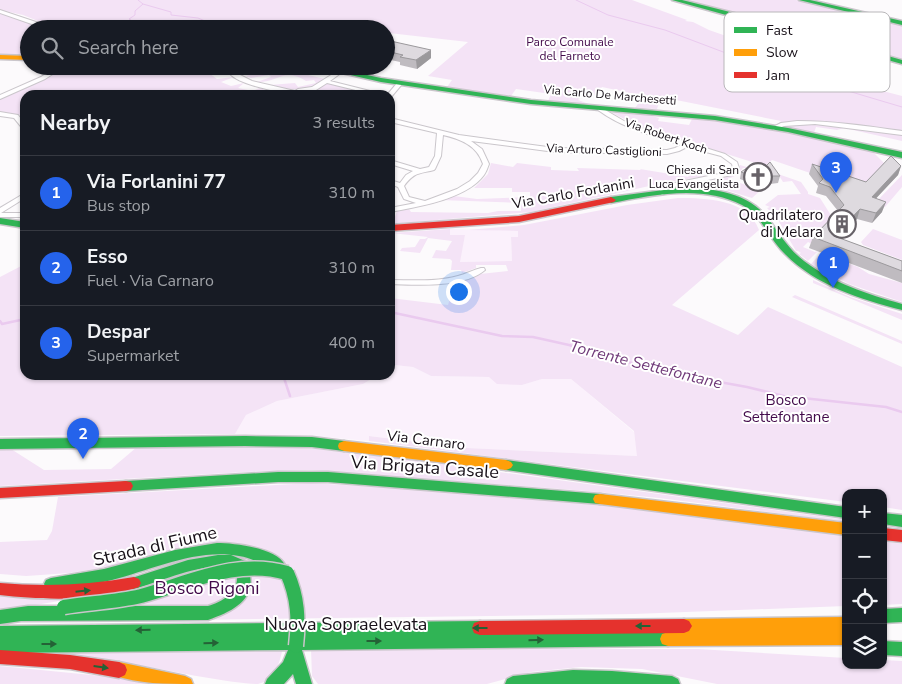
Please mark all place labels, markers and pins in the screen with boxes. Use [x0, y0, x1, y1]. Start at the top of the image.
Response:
pin: 3 [820, 152, 852, 193]
place label: Chiesa di San Luca Evangelista [649, 162, 739, 192]
church icon: Chiesa di San Luca Evangelista [743, 162, 773, 192]
place label: Quadrilatero di Melara [738, 205, 823, 242]
building icon: Quadrilatero di Melara [827, 209, 857, 239]
pin: 1 [817, 247, 849, 288]
pin: 2 [67, 418, 99, 459]

